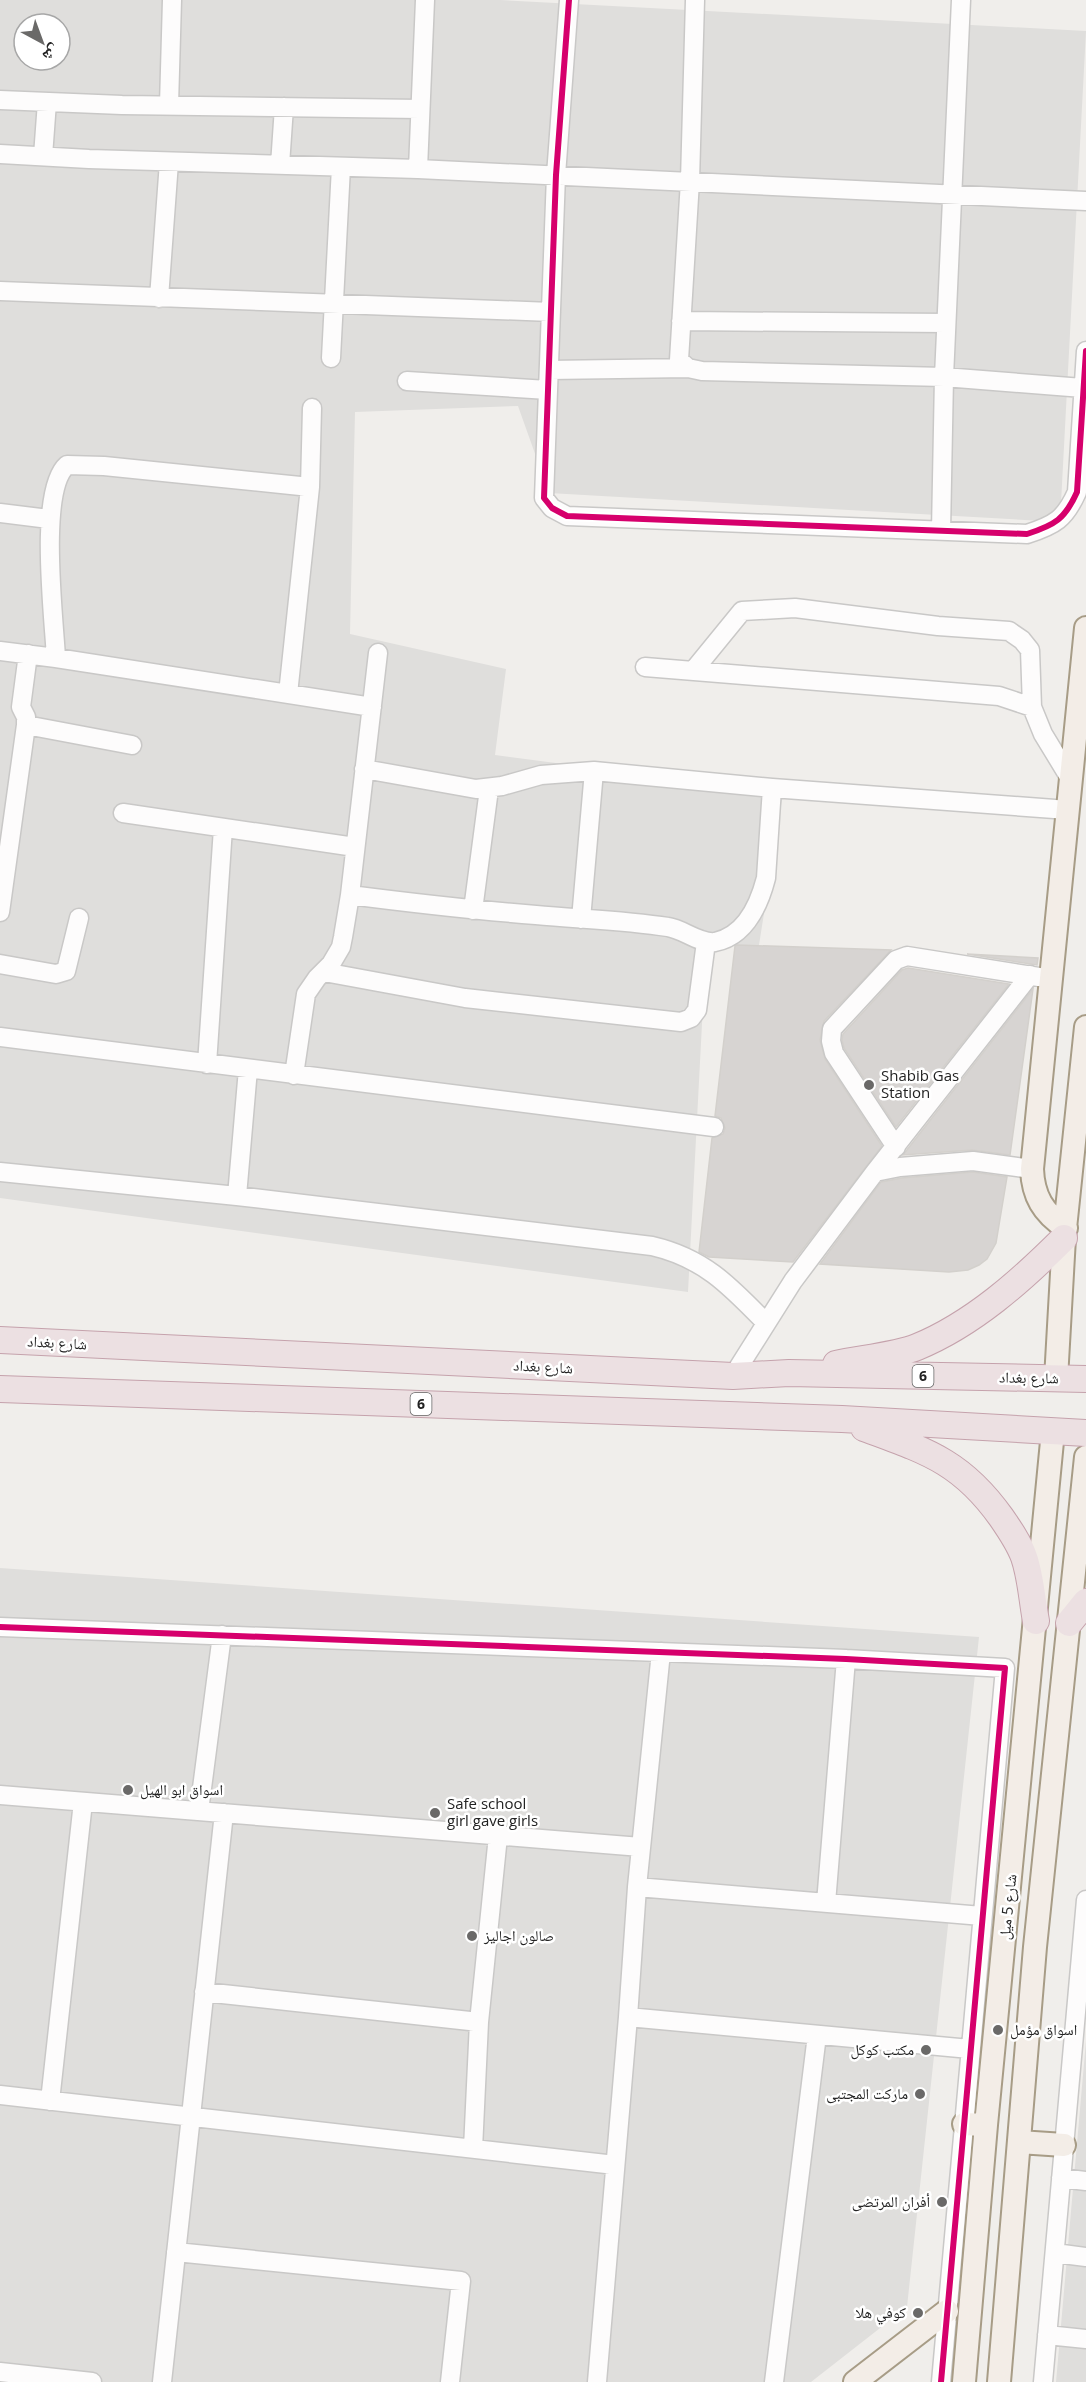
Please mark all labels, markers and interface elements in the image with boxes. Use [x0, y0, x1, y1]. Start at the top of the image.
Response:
north arrow [12, 12, 72, 72]
text: ش [38, 39, 65, 67]
place label: Shabib Gas Station [881, 1065, 959, 1102]
marker: Shabib Gas Station [862, 1078, 876, 1092]
street label: شارع بغداد [27, 1330, 87, 1355]
street label: شارع بغداد [513, 1354, 573, 1379]
road number: 6 [912, 1365, 934, 1387]
street label: شارع بغداد [999, 1366, 1059, 1389]
road number: 6 [410, 1393, 432, 1415]
place label: اسواق ابو الهيل [140, 1779, 223, 1800]
marker: اسواق ابو الهيل [121, 1783, 135, 1797]
place label: Safe school girl gave girls [447, 1793, 538, 1830]
marker: Safe school girl gave girls [428, 1806, 442, 1820]
street label: شارع 5 ميل [994, 1873, 1021, 1941]
place label: صالون اجاليز [483, 1925, 554, 1946]
marker: صالون اجاليز [465, 1929, 479, 1943]
place label: اسواق مؤمل [1010, 2019, 1077, 2040]
marker: اسواق مؤمل [991, 2023, 1005, 2037]
place label: مكتب كوكل [850, 2039, 914, 2060]
marker: مكتب كوكل [919, 2043, 933, 2057]
place label: ماركت المجتبى [826, 2083, 908, 2104]
marker: ماركت المجتبى [913, 2087, 927, 2101]
place label: أفران المرتضى [852, 2191, 930, 2212]
marker: أفران المرتضى [935, 2195, 949, 2209]
place label: كوفي هلا [855, 2302, 906, 2325]
marker: كوفي هلا [911, 2306, 925, 2320]

